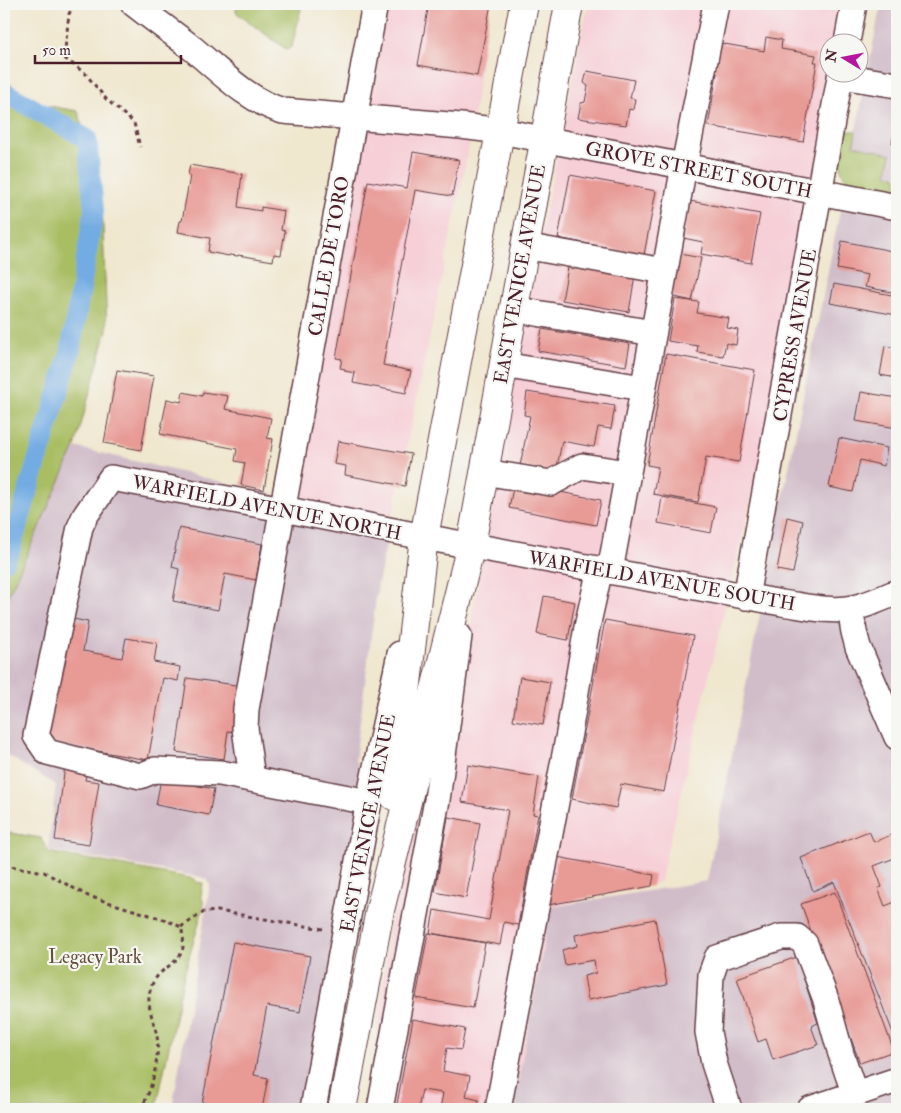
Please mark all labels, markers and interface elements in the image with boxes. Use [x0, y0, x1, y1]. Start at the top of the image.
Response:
scale bar [35, 32, 181, 64]
north arrow [818, 32, 868, 82]
text: 50 m [42, 41, 71, 60]
text: N [822, 48, 841, 64]
street label: GROVE STREET SOUTH [583, 136, 814, 204]
street label: EAST VENICE AVENUE [489, 162, 551, 386]
street label: CALLE DE TORO [303, 174, 355, 338]
street label: CYPRESS AVENUE [768, 247, 822, 424]
street label: WARFIELD AVENUE NORTH [129, 470, 404, 546]
street label: WARFIELD AVENUE SOUTH [526, 545, 797, 616]
street label: EAST VENICE AVENUE [335, 712, 401, 935]
park label: Legacy Park [48, 945, 142, 969]

